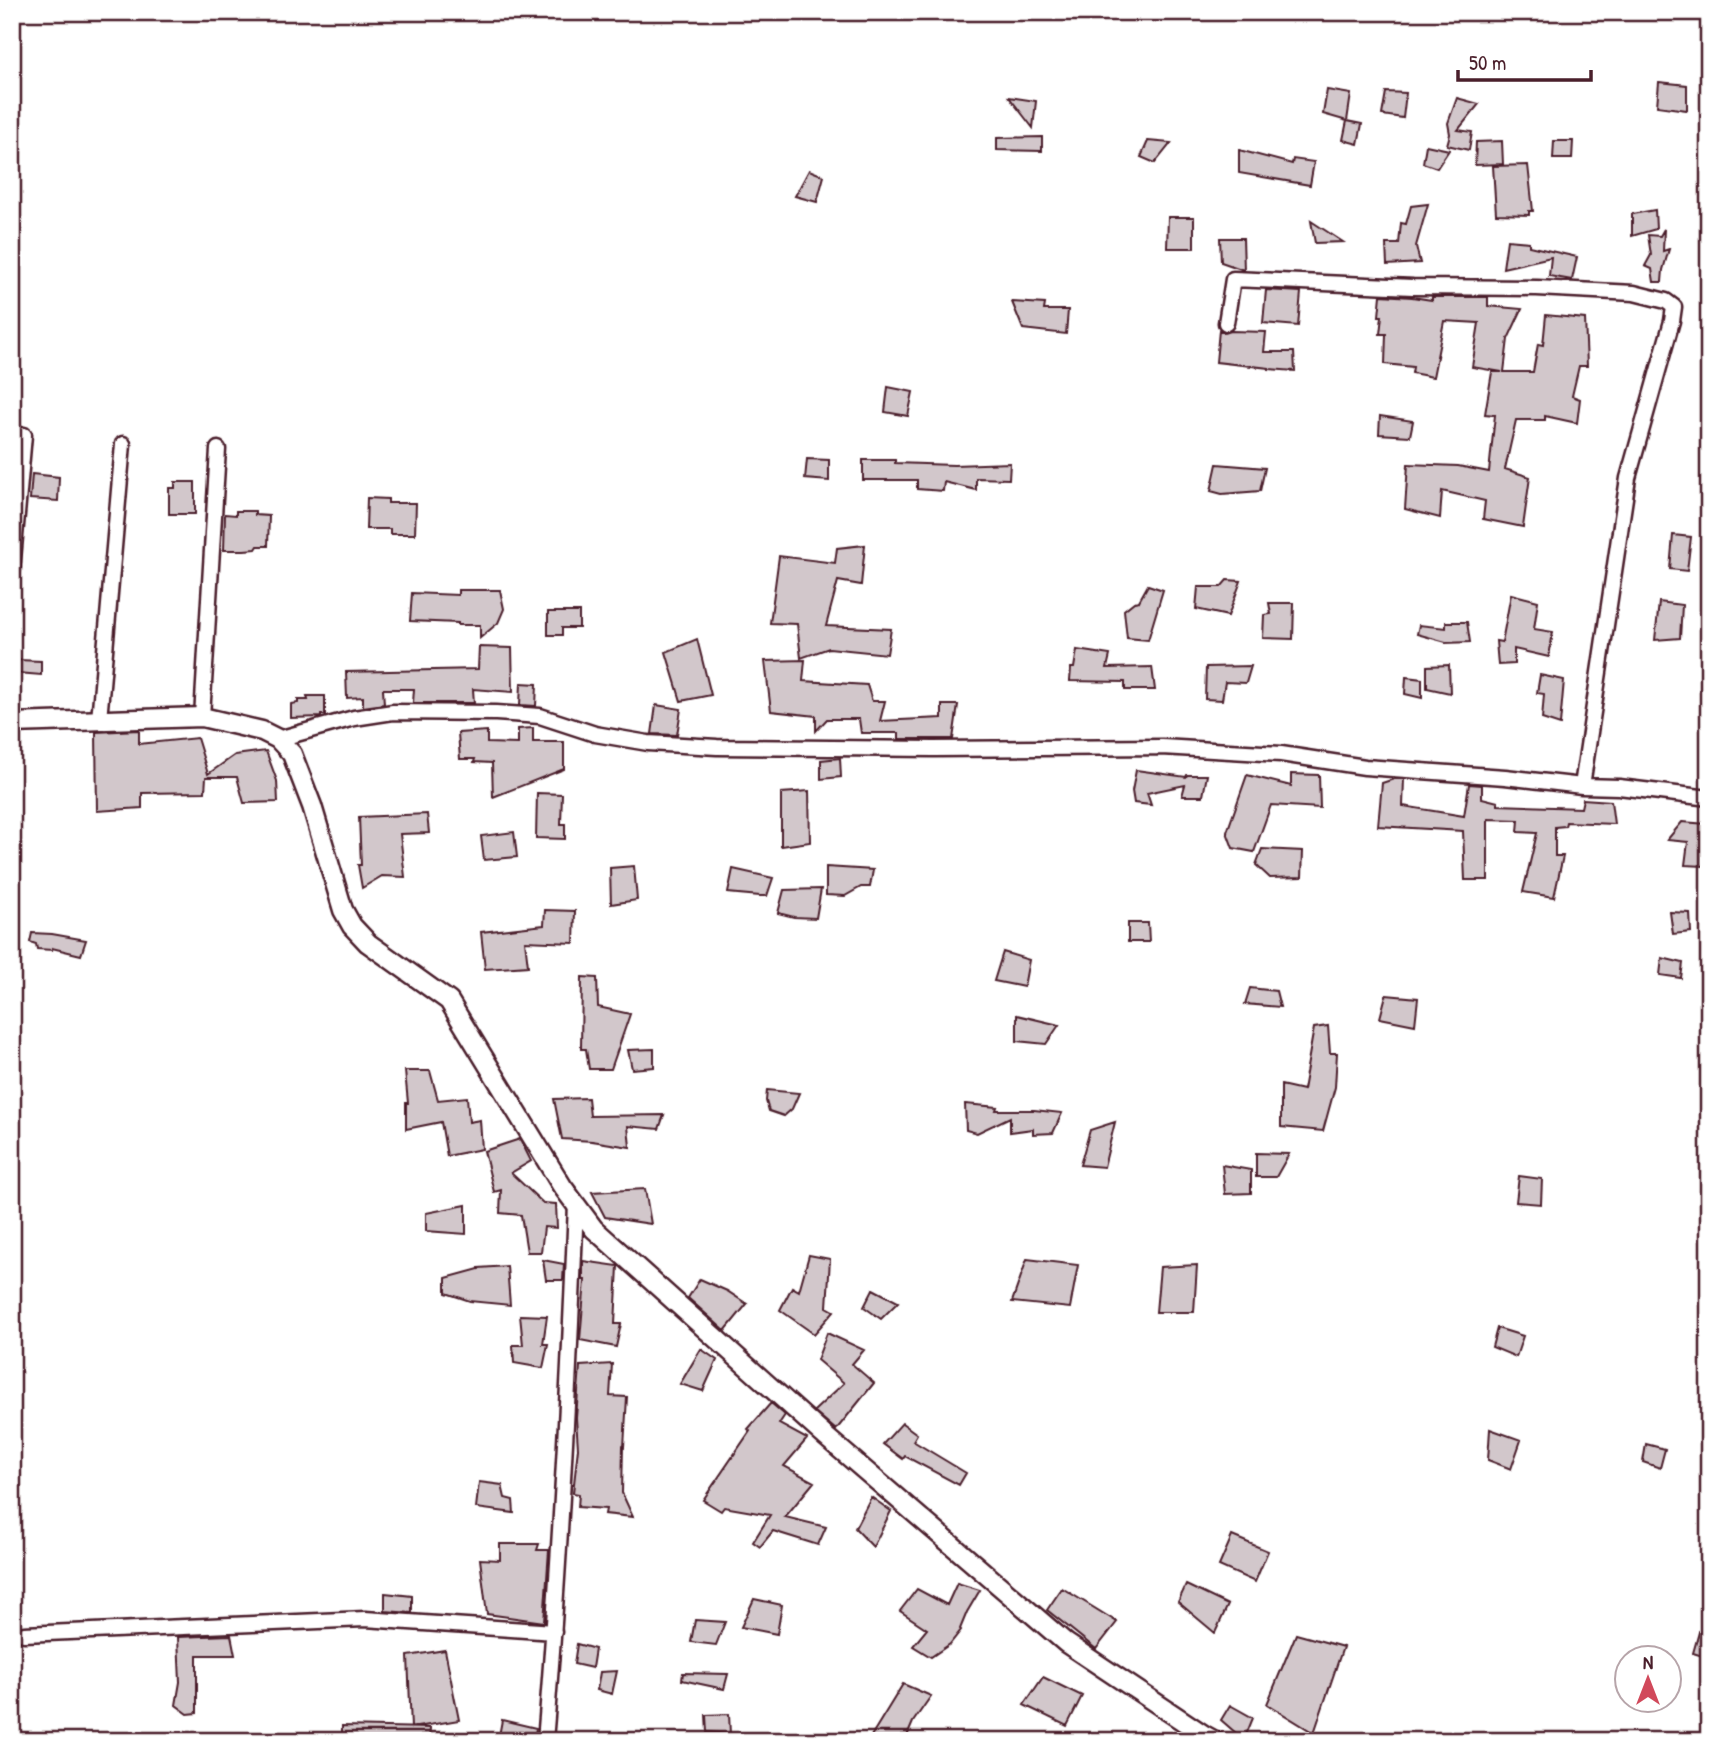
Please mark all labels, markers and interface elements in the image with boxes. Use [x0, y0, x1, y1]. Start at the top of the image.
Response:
scale bar [1458, 38, 1592, 82]
text: 50 m [1469, 48, 1506, 77]
north arrow [1612, 1644, 1682, 1714]
text: N [1643, 1649, 1653, 1675]

